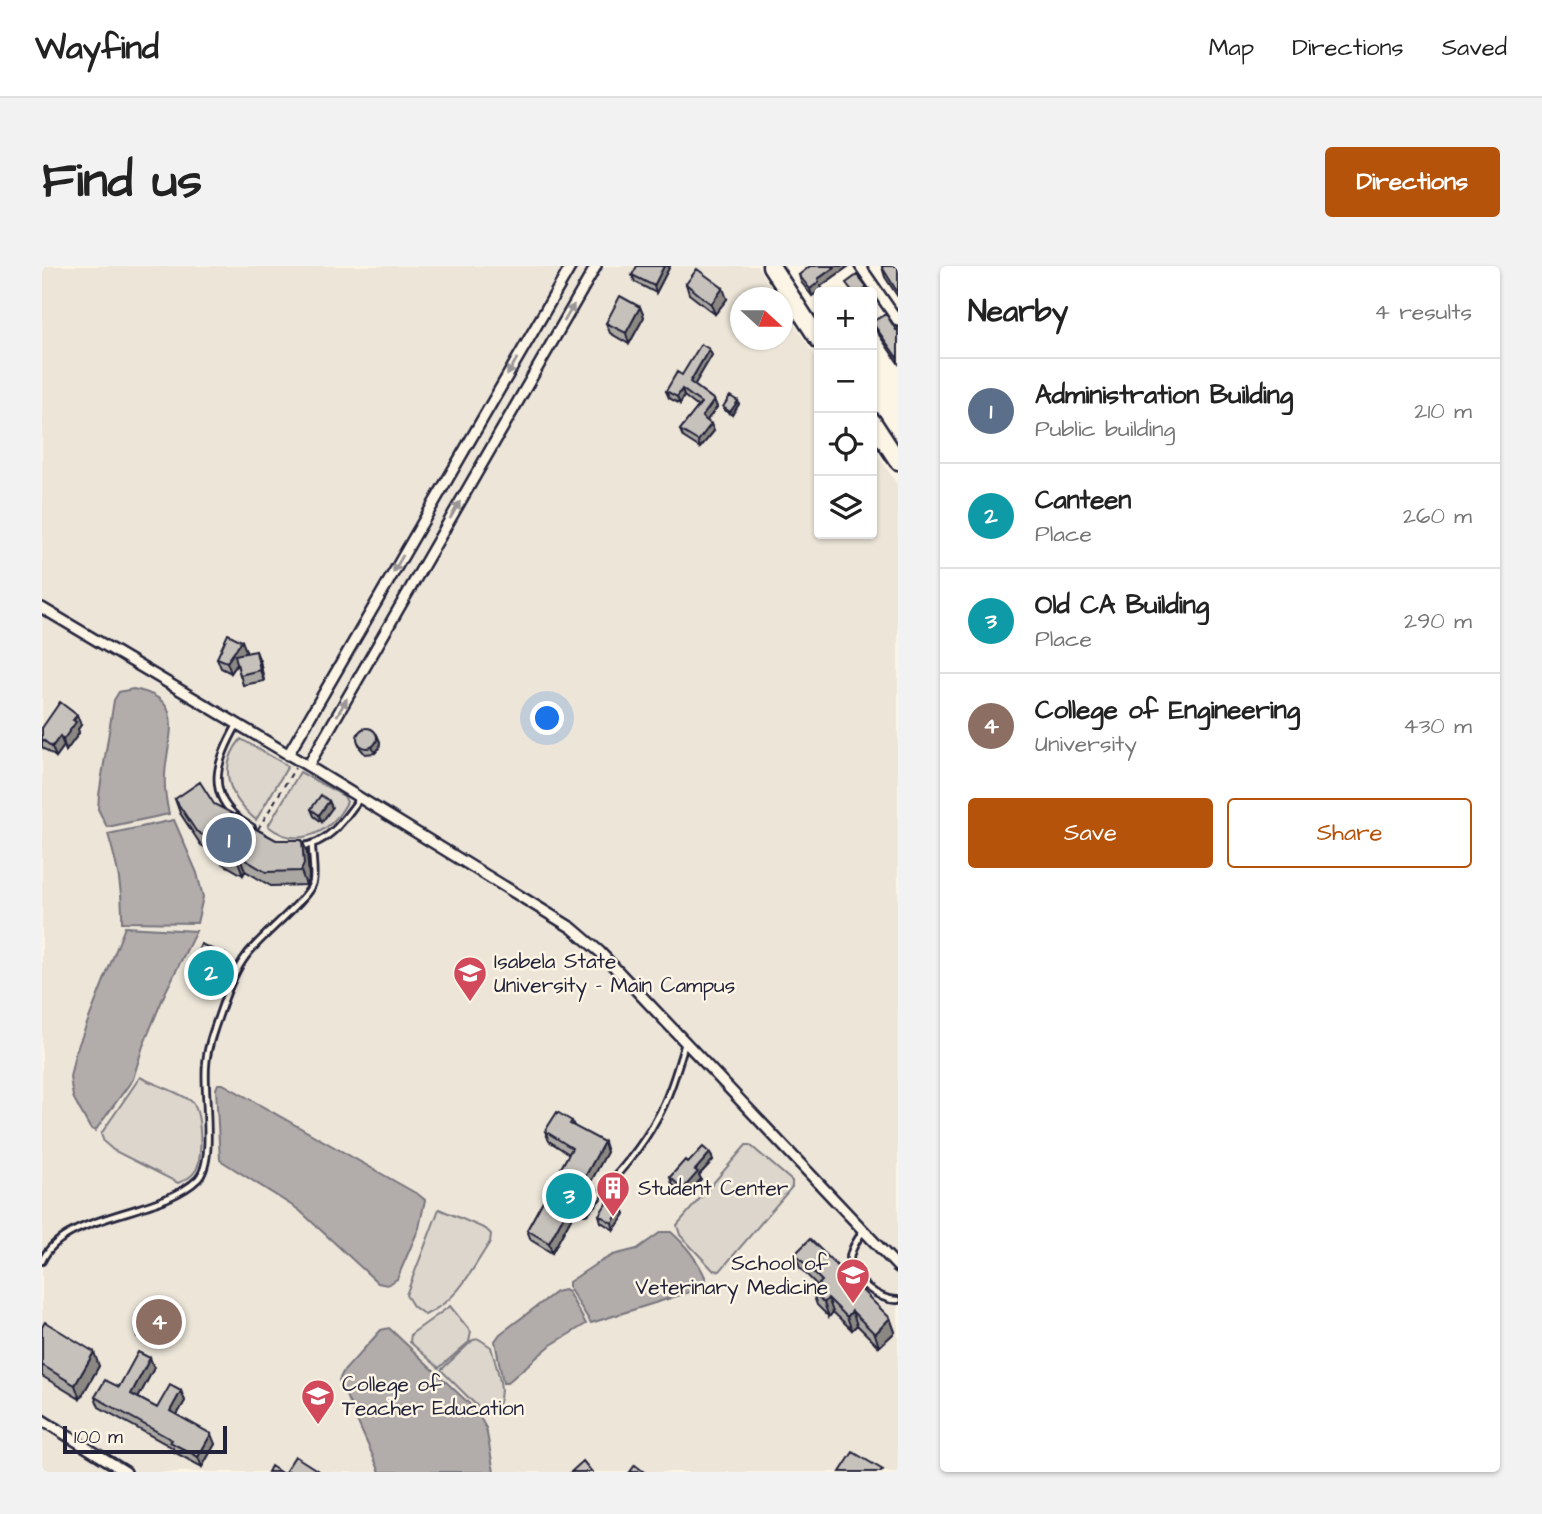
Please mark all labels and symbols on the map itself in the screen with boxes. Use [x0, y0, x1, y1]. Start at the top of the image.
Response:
north arrow [730, 287, 793, 350]
one-way arrow [563, 303, 575, 322]
one-way arrow [506, 358, 518, 377]
one-way arrow [449, 500, 461, 520]
one-way arrow [392, 555, 404, 574]
one-way arrow [336, 697, 348, 717]
your location [530, 701, 564, 735]
pin: 1 [206, 814, 252, 866]
pin: 2 [188, 947, 234, 999]
place label: Isabela State University - Main Campus [494, 947, 735, 1002]
school or university icon: Isabela State University - Main Campus [451, 954, 489, 1003]
building icon: Student Center [594, 1169, 632, 1218]
pin: 3 [546, 1170, 592, 1222]
place label: Student Center [638, 1174, 789, 1203]
place label: School of Veterinary Medicine [635, 1249, 829, 1304]
school or university icon: School of Veterinary Medicine [834, 1256, 872, 1305]
pin: 4 [136, 1296, 182, 1348]
place label: College of Teacher Education [342, 1370, 524, 1423]
school or university icon: College of Teacher Education [299, 1377, 337, 1426]
scale bar [63, 1423, 228, 1455]

